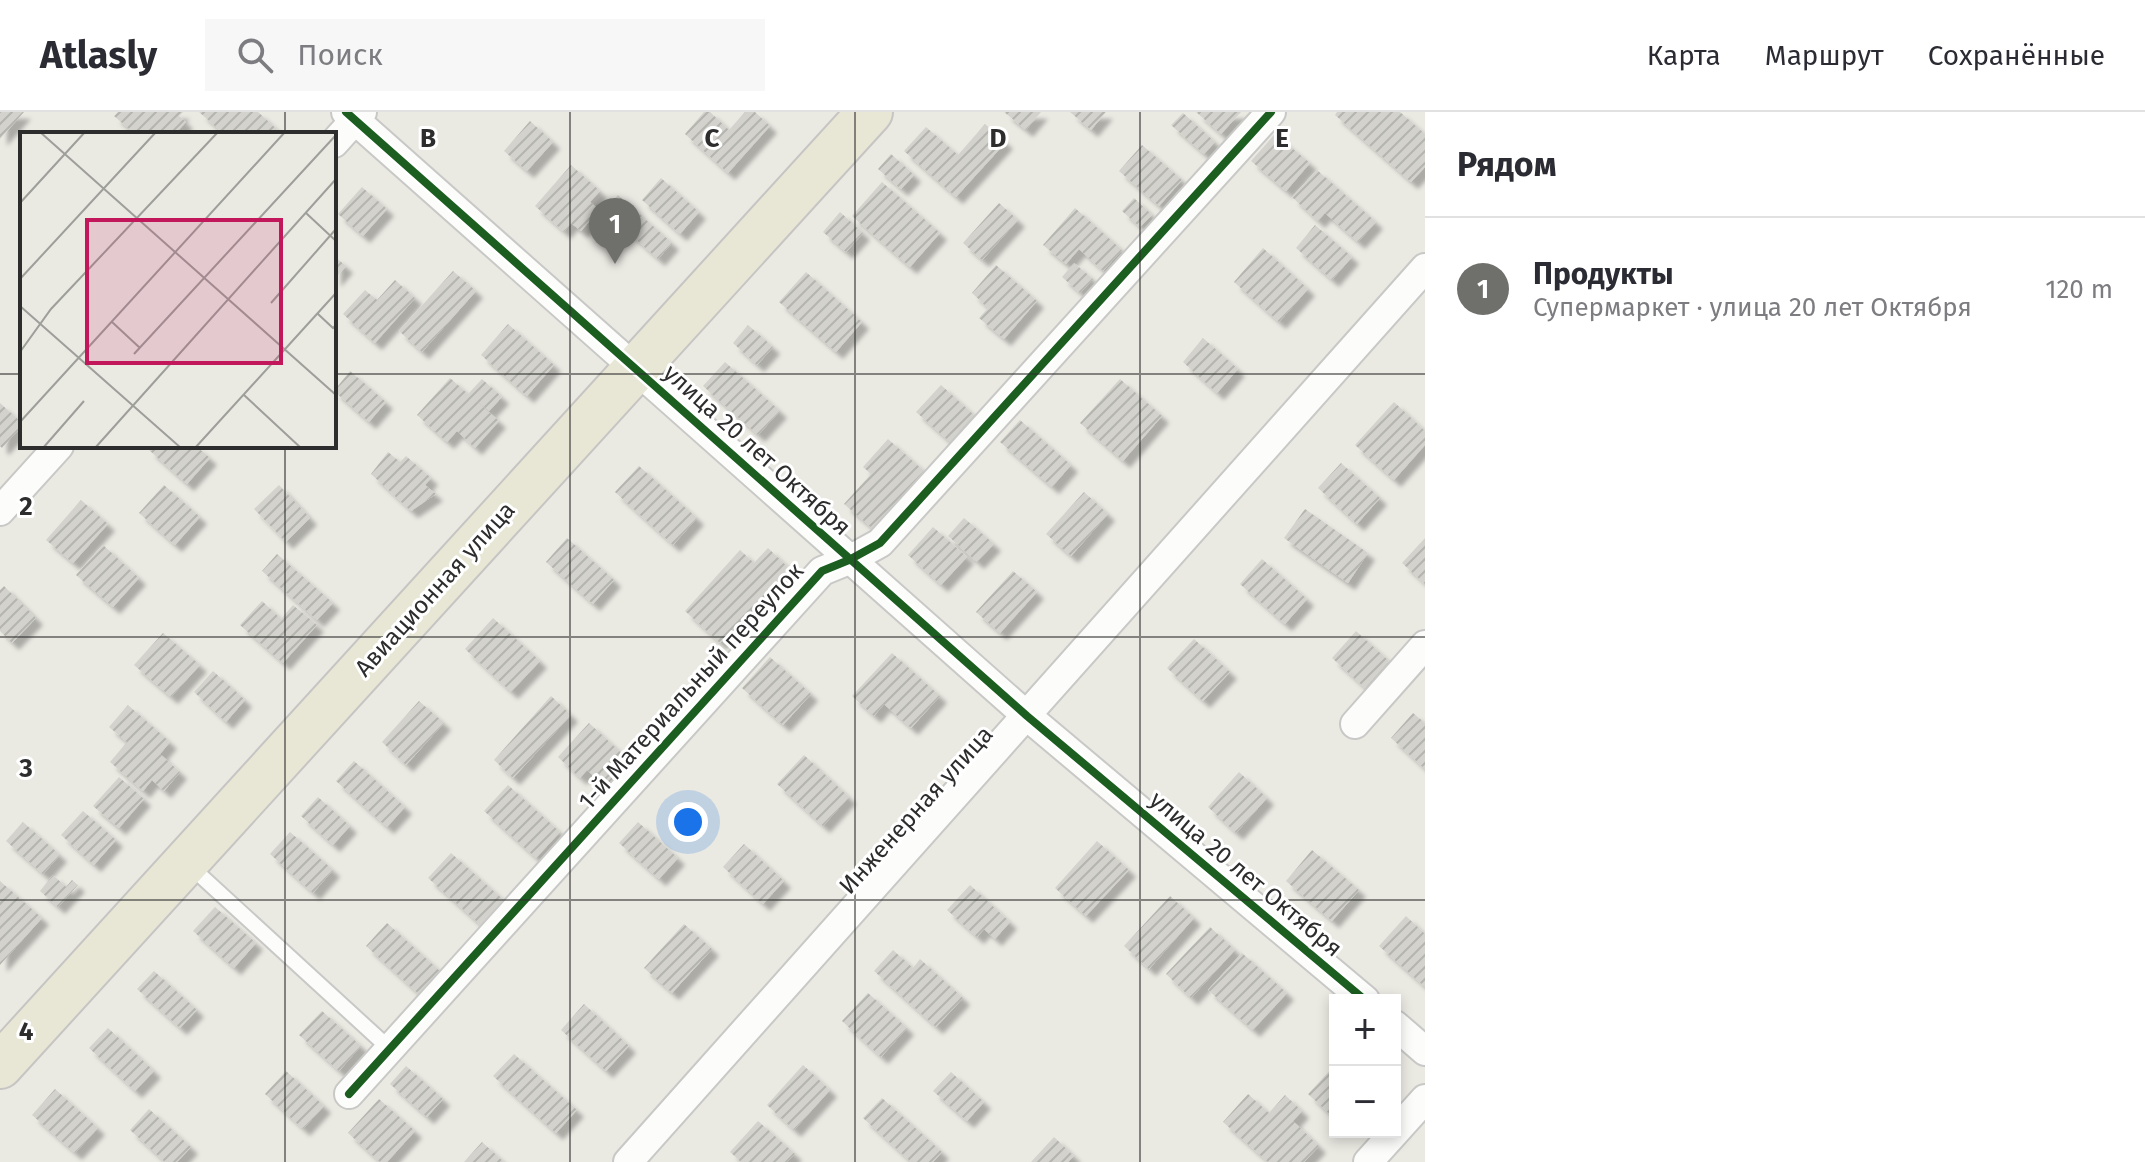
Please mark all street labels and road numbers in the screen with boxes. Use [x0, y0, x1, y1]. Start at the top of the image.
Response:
street label: улица 20 лет Октября [658, 359, 856, 541]
street label: Авиационная улица [349, 496, 521, 682]
street label: 1-й Материальный переулок [573, 557, 810, 815]
street label: Инженерная улица [833, 720, 999, 900]
street label: улица 20 лет Октября [1144, 785, 1348, 963]

